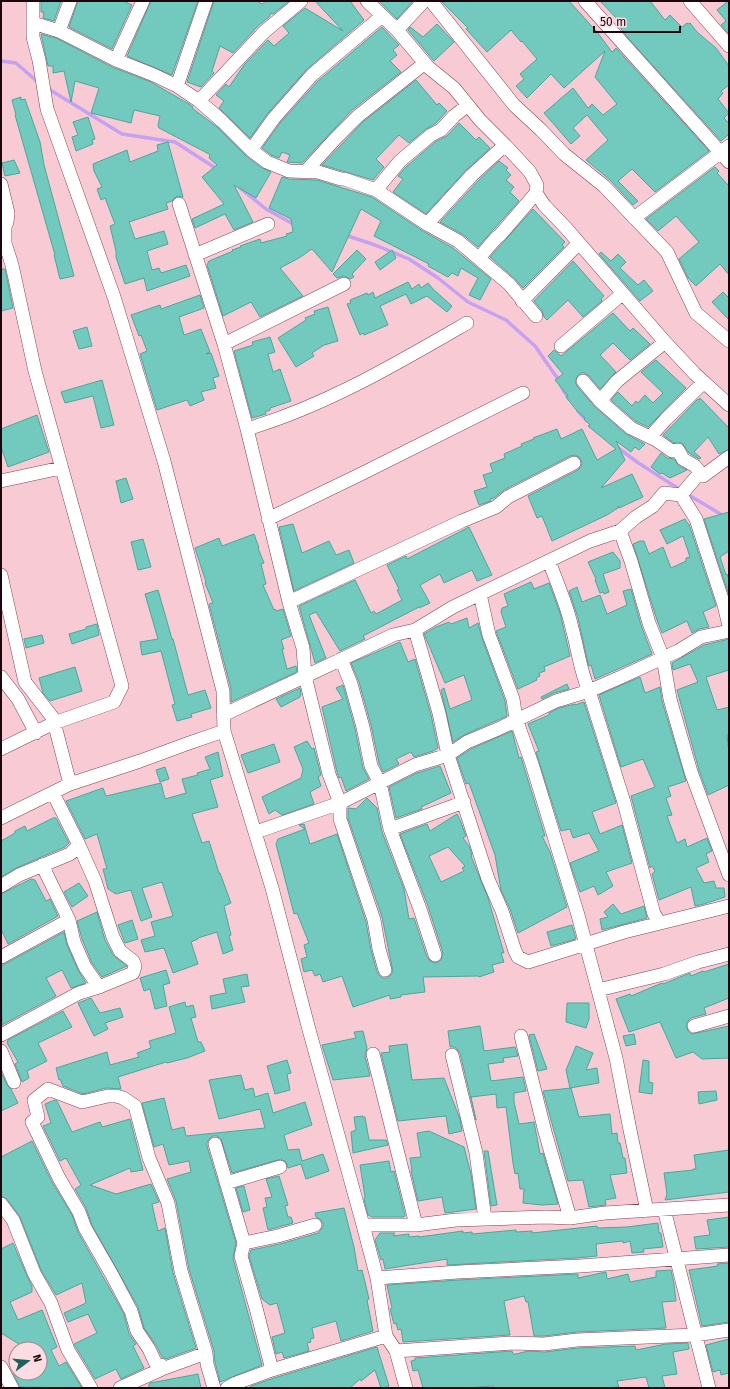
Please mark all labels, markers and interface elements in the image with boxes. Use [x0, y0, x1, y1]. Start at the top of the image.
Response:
scale bar [594, 8, 680, 34]
text: 50 m [600, 15, 626, 29]
north arrow [8, 1341, 48, 1381]
text: N [30, 1353, 44, 1364]

